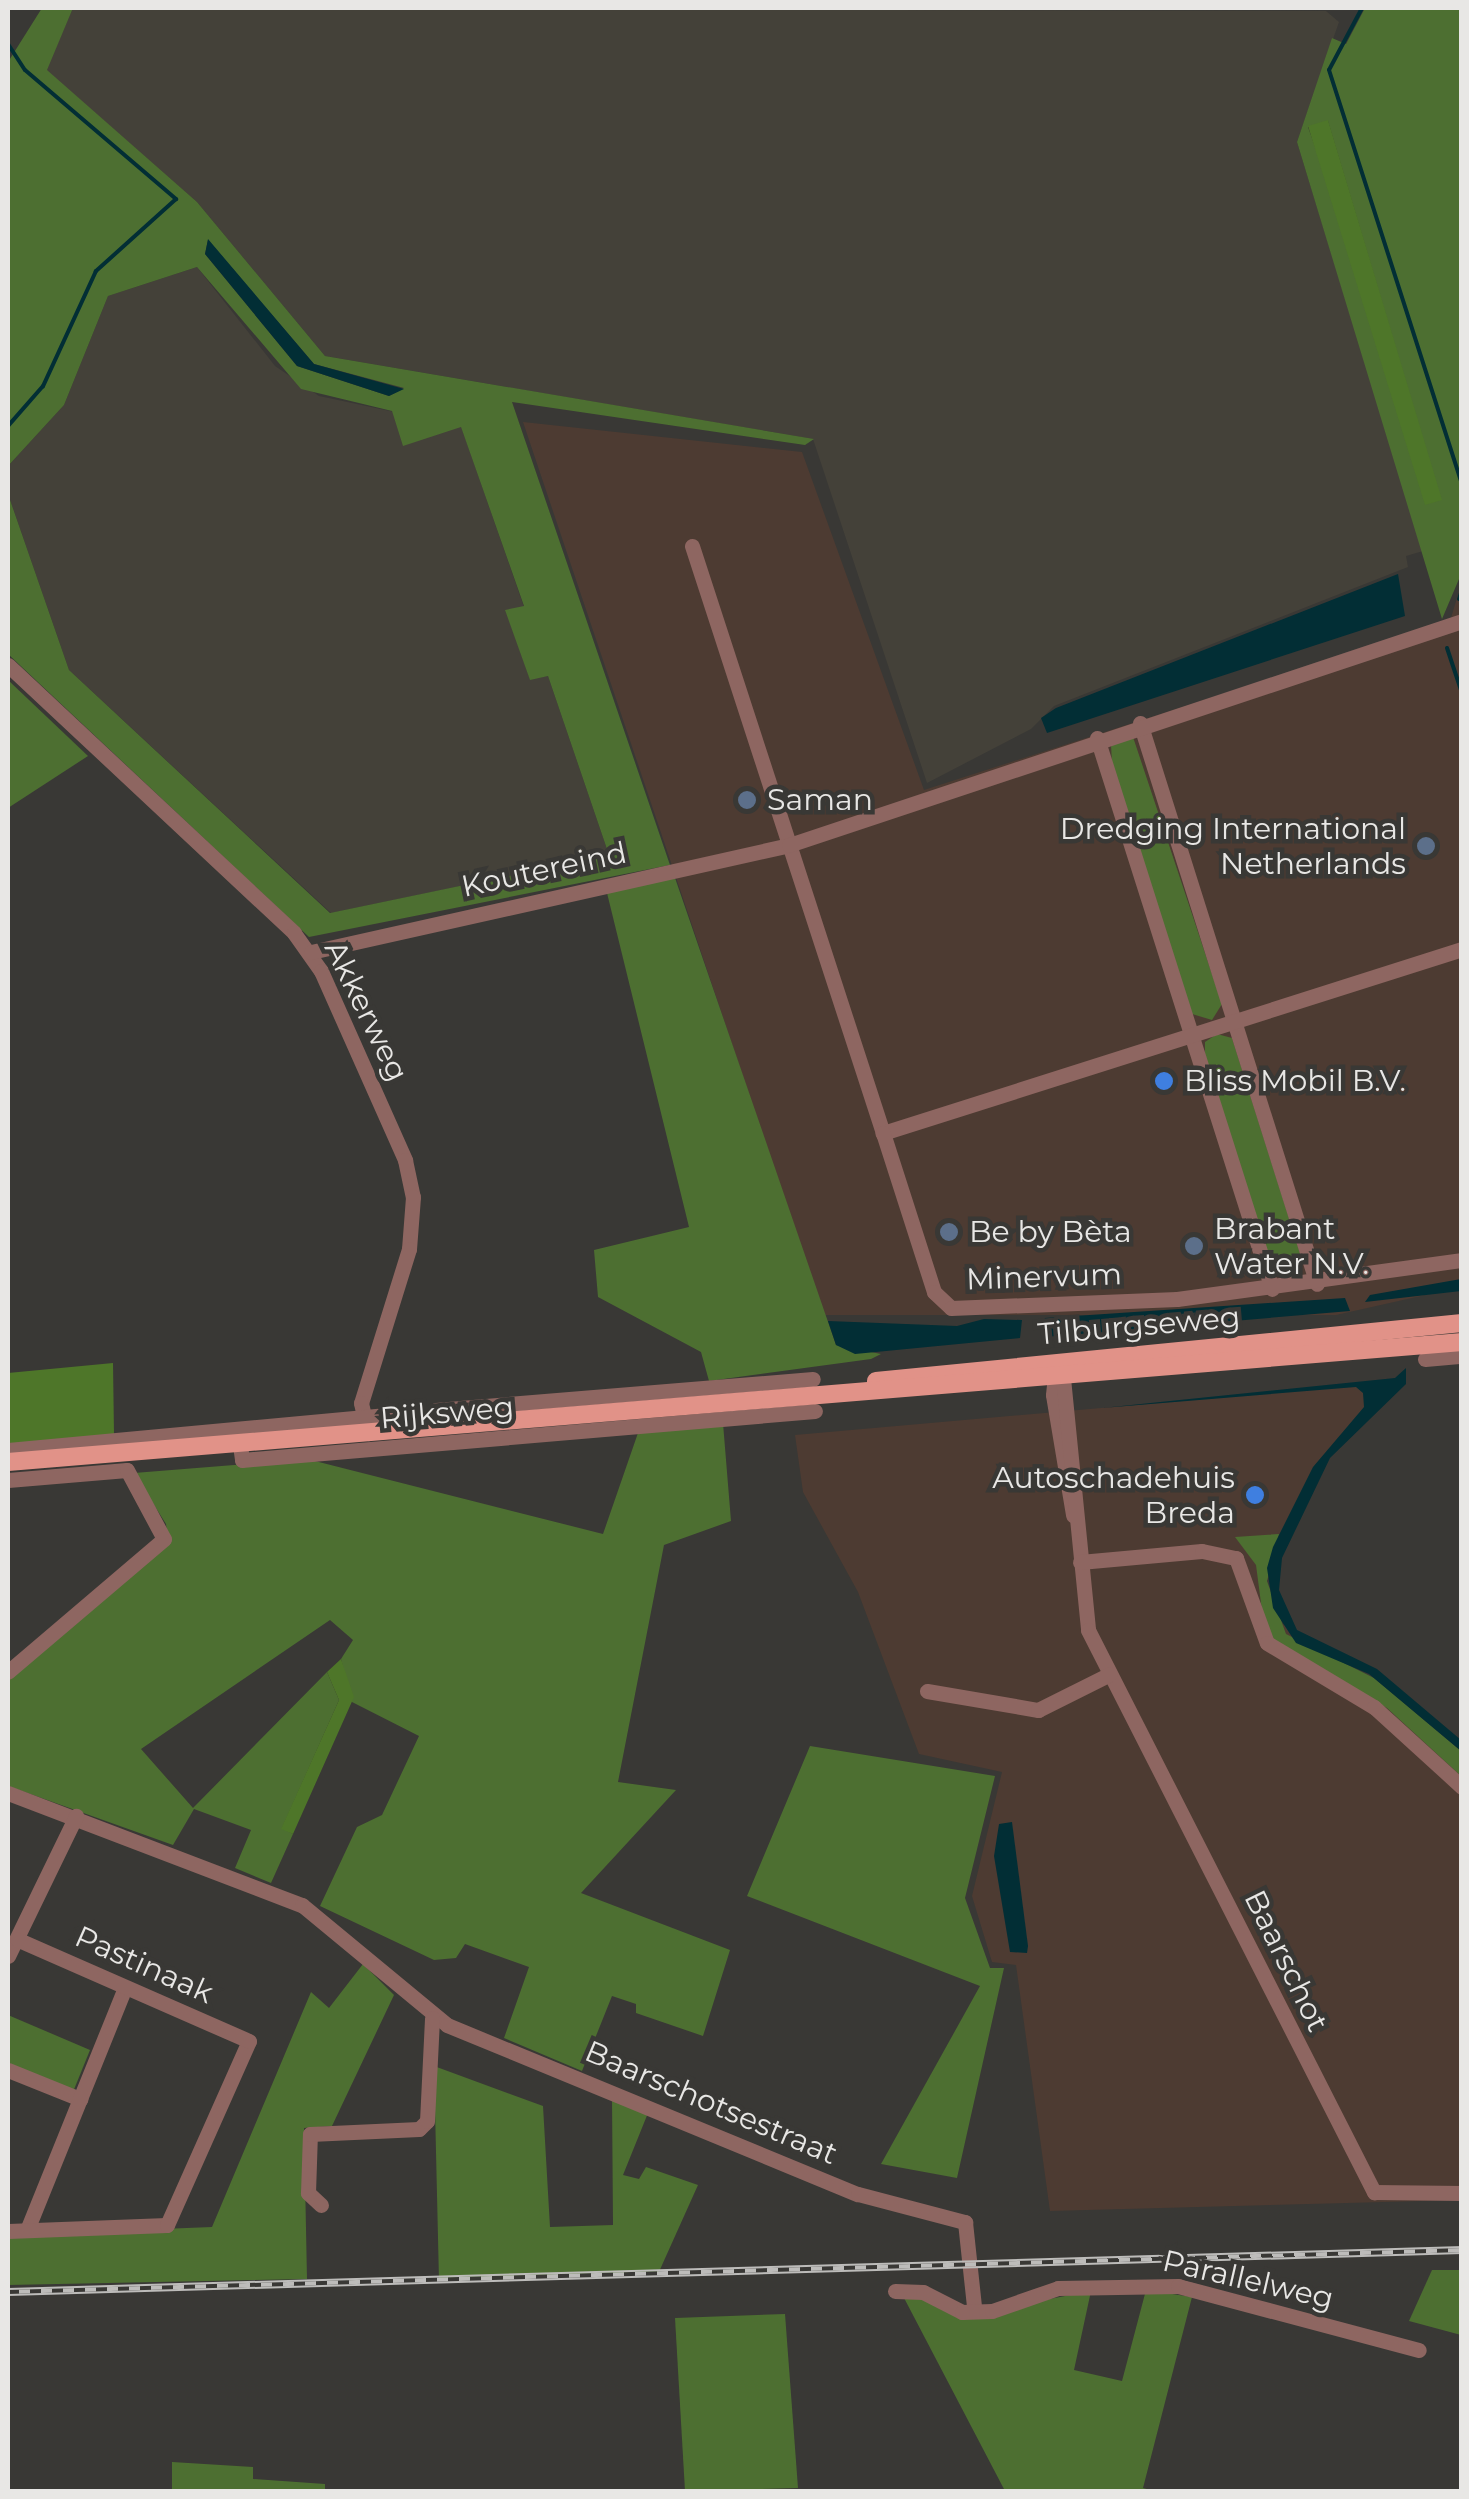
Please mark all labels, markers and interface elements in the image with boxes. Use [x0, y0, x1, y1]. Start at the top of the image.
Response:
place label: Saman [767, 782, 873, 818]
marker: Saman [736, 789, 758, 811]
place label: Dredging International Netherlands [1060, 811, 1406, 882]
street label: Koutereind [458, 835, 630, 905]
marker: Dredging International Netherlands [1415, 835, 1437, 857]
street label: Akkerweg [317, 935, 415, 1087]
place label: Bliss Mobil B.V. [1184, 1063, 1406, 1099]
marker: Bliss Mobil B.V. [1153, 1070, 1175, 1092]
place label: Brabant Water N.V. [1214, 1211, 1369, 1282]
place label: Be by Bèta [969, 1214, 1132, 1250]
marker: Be by Bèta [938, 1221, 960, 1243]
marker: Brabant Water N.V. [1183, 1235, 1205, 1257]
street label: Minervum [965, 1256, 1123, 1298]
street label: Tilburgseweg [1036, 1299, 1242, 1353]
street label: Rijksweg [379, 1389, 515, 1437]
place label: Autoschadehuis Breda [992, 1460, 1235, 1530]
marker: Autoschadehuis Breda [1244, 1484, 1266, 1506]
street label: Baarschot [1236, 1885, 1336, 2037]
street label: Pastinaak [69, 1919, 219, 2011]
street label: Baarschotsestraat [579, 2034, 843, 2172]
street label: Parallelweg [1159, 2243, 1337, 2317]

